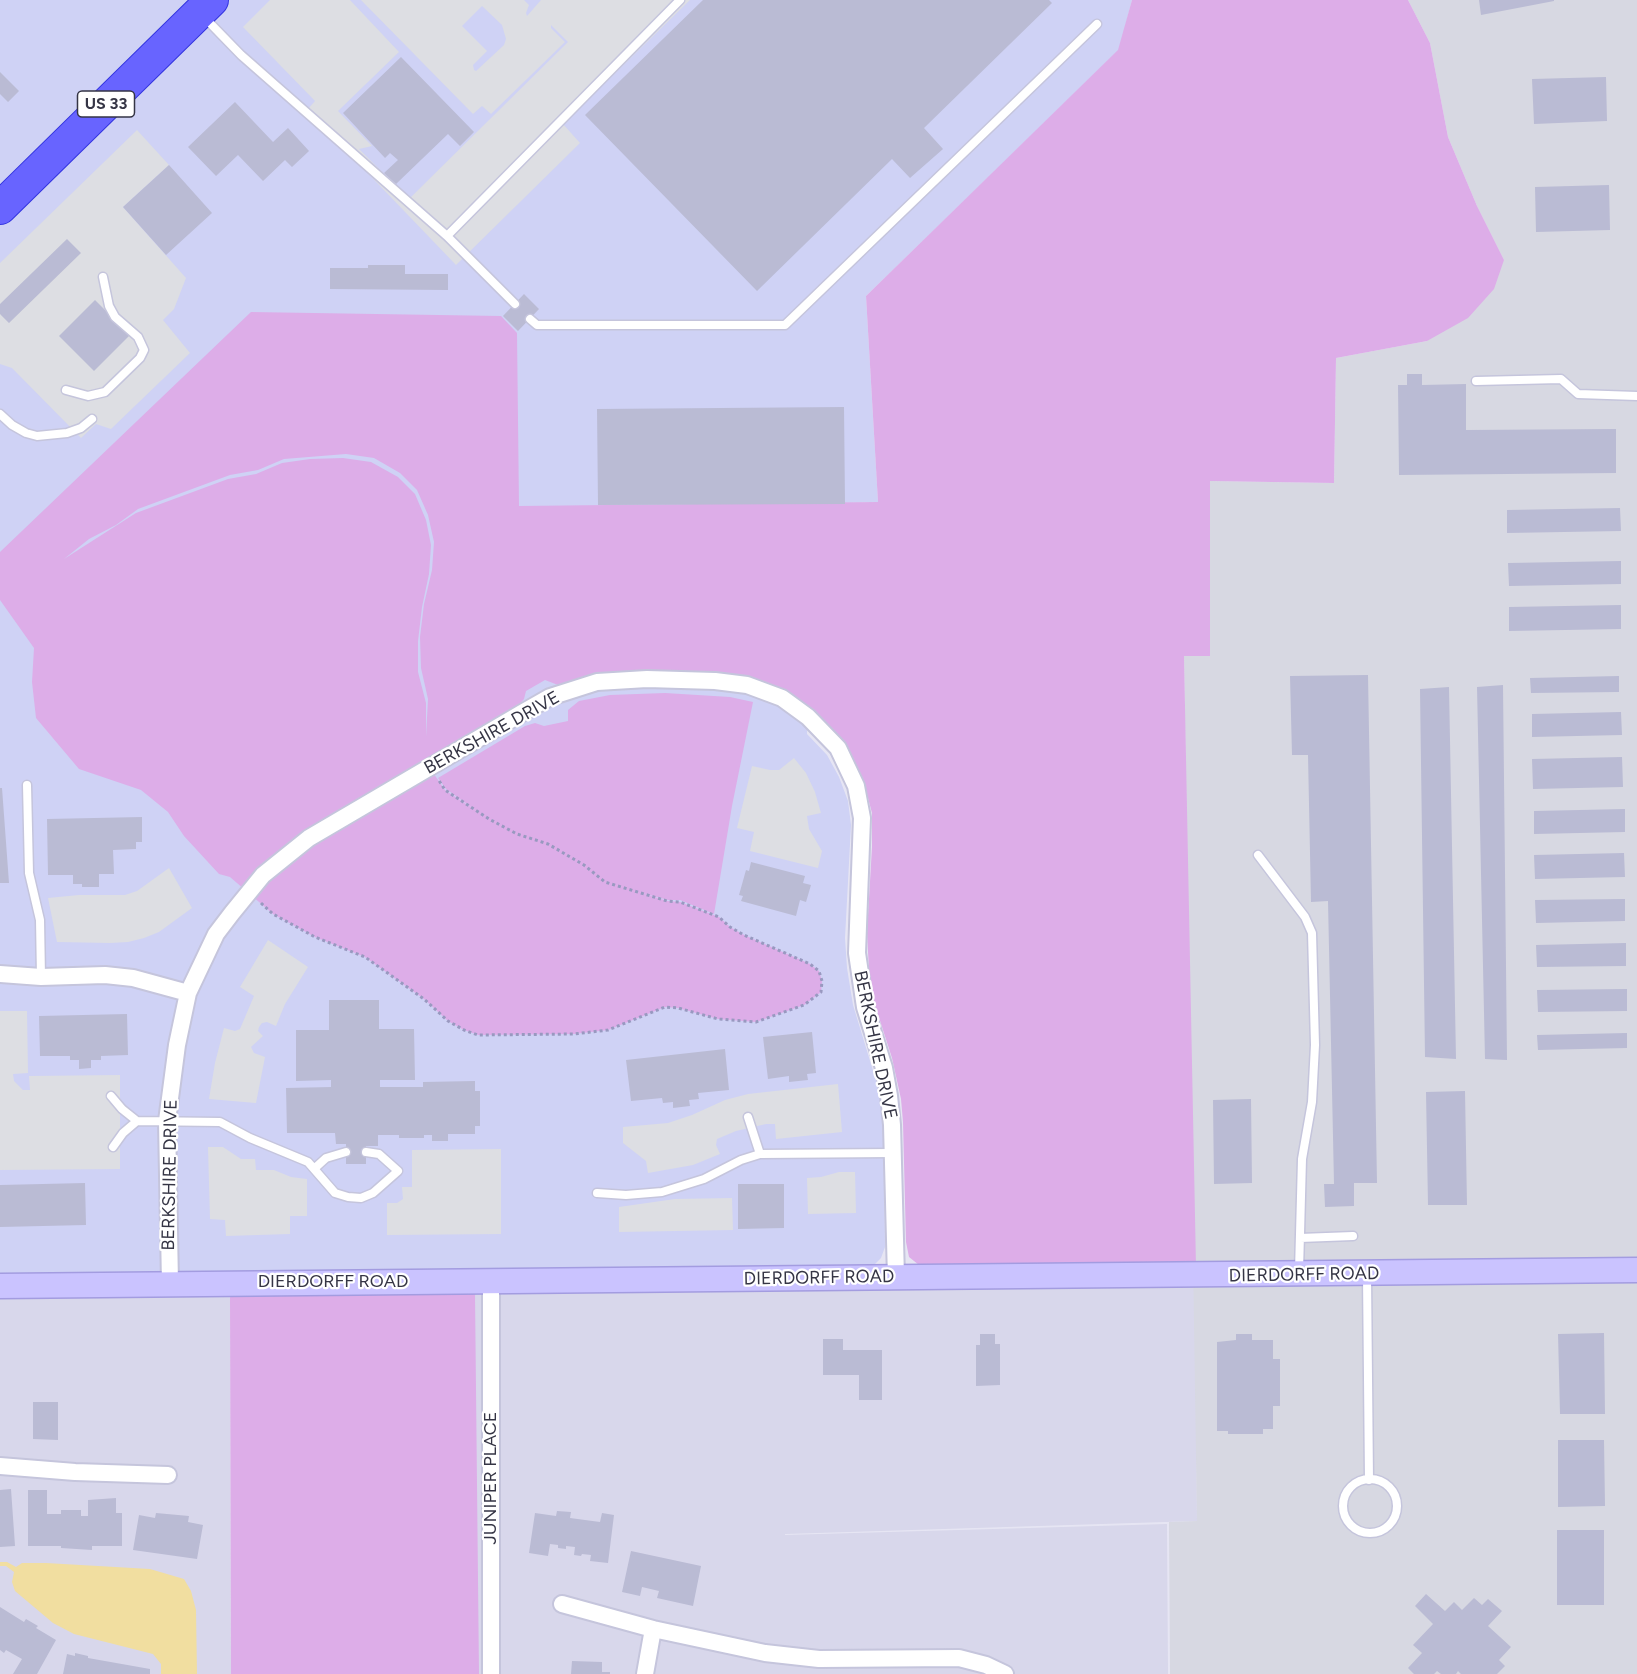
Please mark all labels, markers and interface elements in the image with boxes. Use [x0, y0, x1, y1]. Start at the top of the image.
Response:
road number: US 33 [78, 91, 134, 117]
street label: BERKSHIRE DRIVE [421, 687, 563, 779]
street label: BERKSHIRE DRIVE [849, 969, 901, 1121]
street label: BERKSHIRE DRIVE [158, 1099, 182, 1251]
street label: DIERDORFF ROAD [1229, 1263, 1379, 1287]
street label: DIERDORFF ROAD [744, 1266, 894, 1290]
street label: DIERDORFF ROAD [258, 1271, 408, 1293]
street label: JUNIPER PLACE [480, 1412, 502, 1544]

